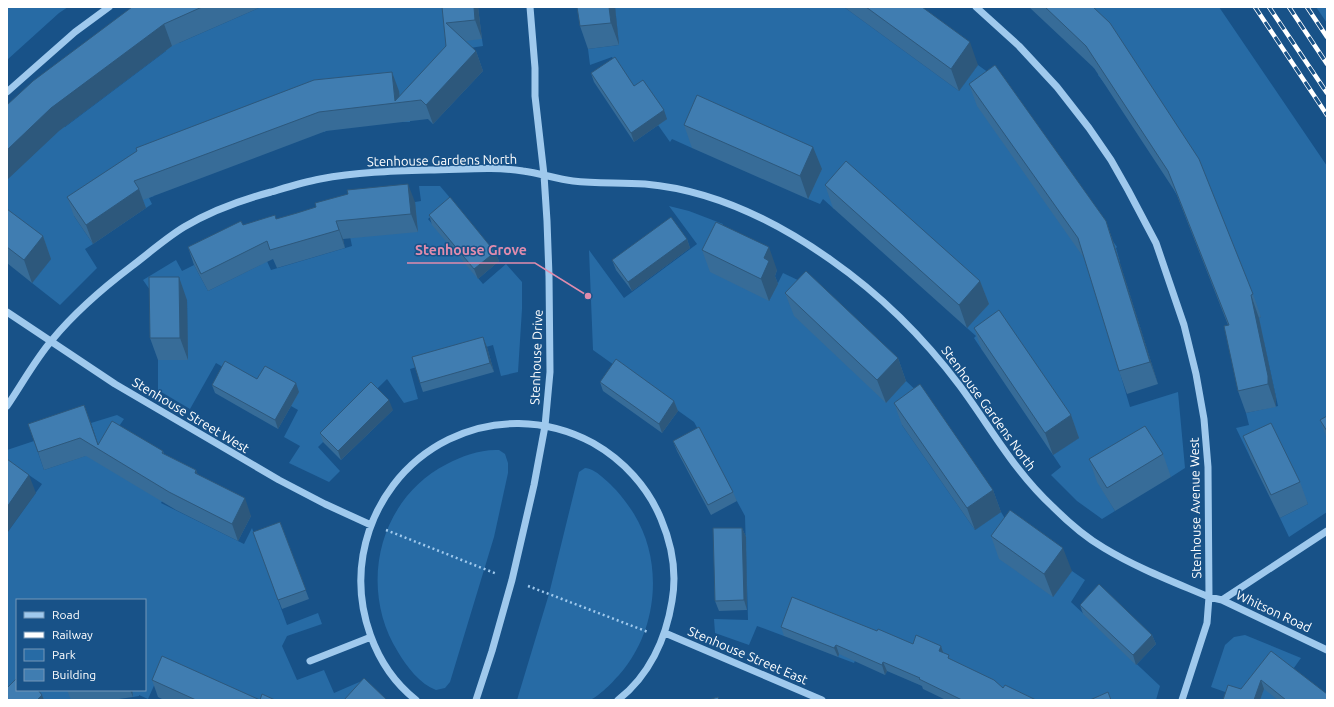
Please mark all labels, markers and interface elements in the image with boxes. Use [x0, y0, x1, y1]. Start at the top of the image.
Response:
street label: Stenhouse Gardens North [367, 152, 517, 168]
callout: Stenhouse Grove [407, 237, 535, 263]
text: Stenhouse Grove [415, 242, 527, 258]
street label: Stenhouse Drive [527, 309, 545, 405]
street label: Stenhouse Gardens North [939, 343, 1039, 473]
street label: Stenhouse Street West [130, 375, 252, 455]
street label: Stenhouse Avenue West [1187, 437, 1203, 579]
street label: Whitson Road [1234, 587, 1314, 635]
legend [16, 599, 146, 691]
text: Road [52, 608, 80, 621]
street label: Stenhouse Street East [686, 623, 810, 687]
text: Railway [52, 628, 93, 641]
text: Park [52, 648, 76, 661]
text: Building [52, 668, 96, 681]

